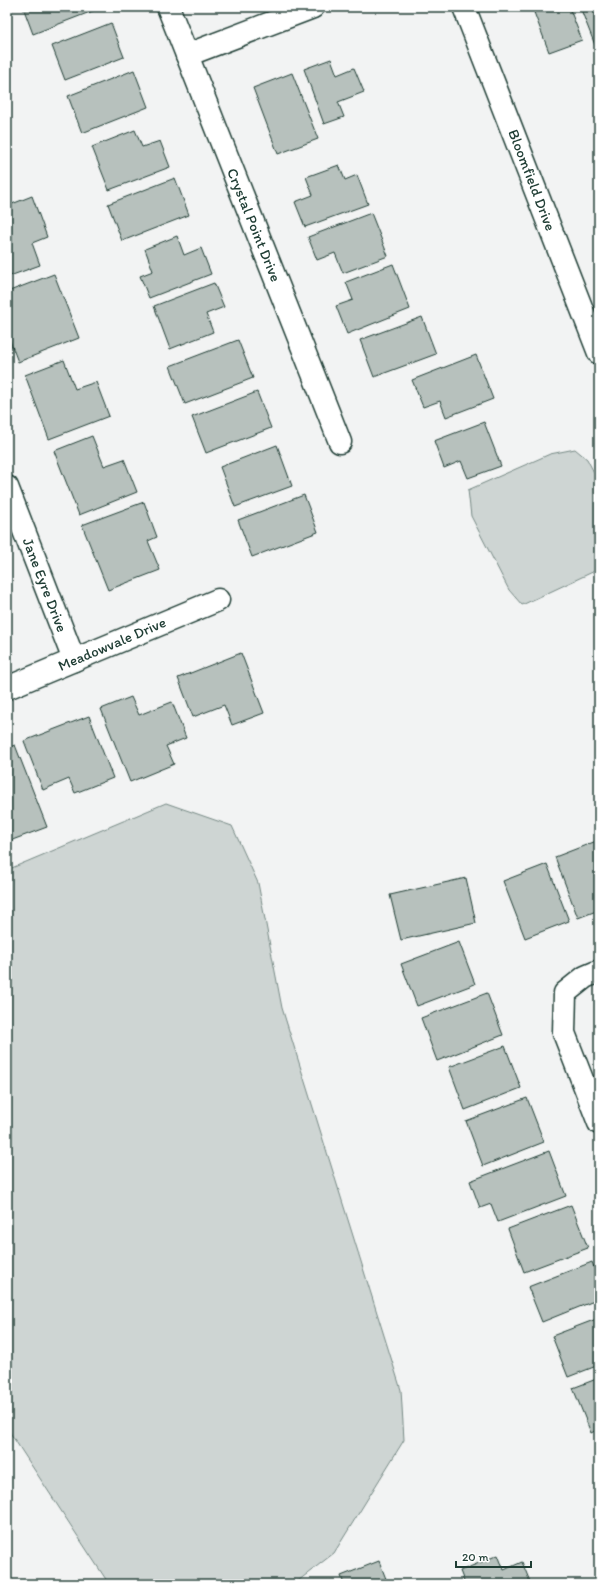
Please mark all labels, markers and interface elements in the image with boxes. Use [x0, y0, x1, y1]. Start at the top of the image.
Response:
street label: Bloomfield Drive [504, 127, 560, 233]
street label: Crystal Point Drive [223, 166, 285, 284]
street label: Jane Eyre Drive [19, 535, 71, 635]
street label: Meadowvale Drive [55, 613, 169, 675]
scale bar [456, 1543, 531, 1569]
text: 20 m [462, 1550, 489, 1564]

